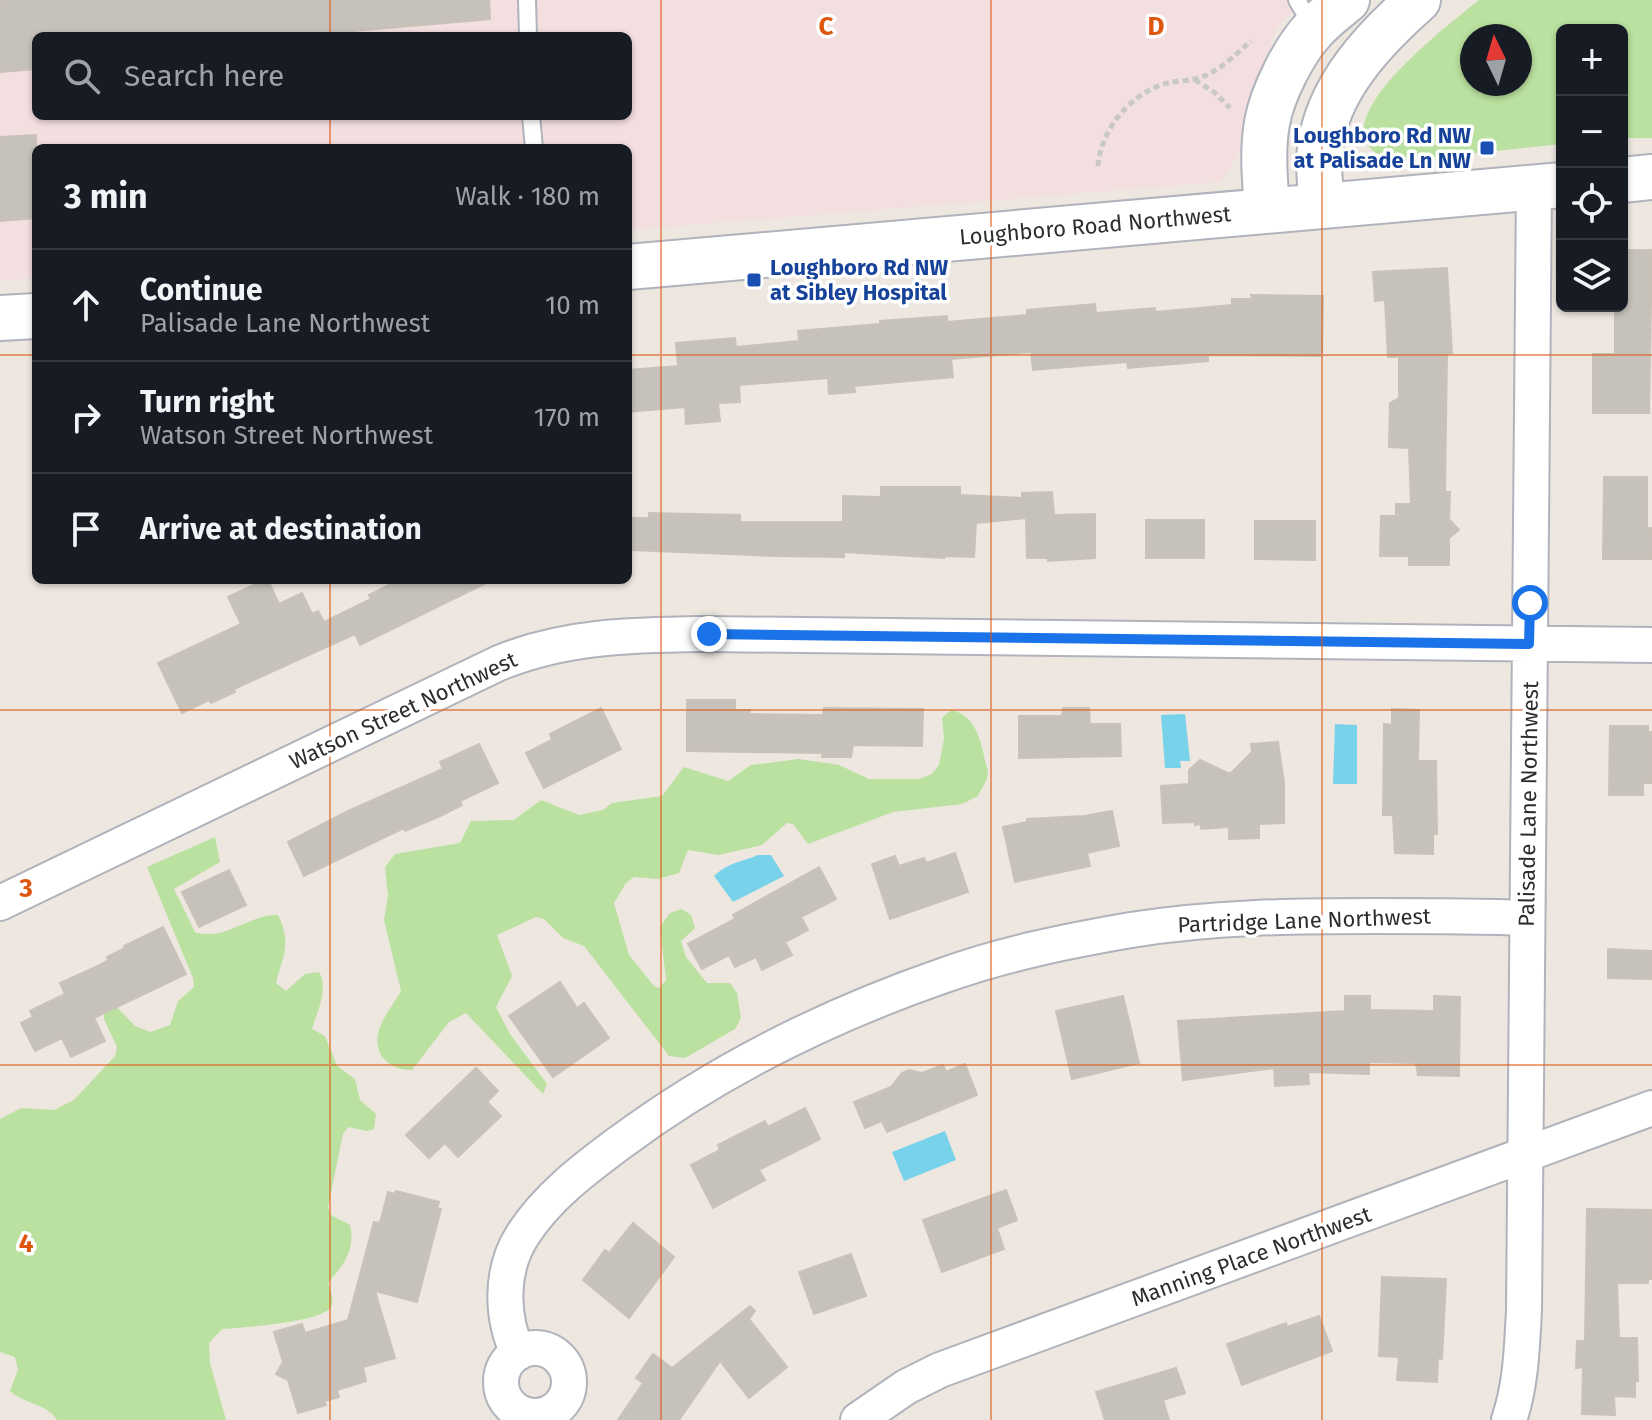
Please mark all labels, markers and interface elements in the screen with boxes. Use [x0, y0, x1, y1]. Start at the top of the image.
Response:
text: C [819, 11, 834, 42]
text: D [1148, 11, 1165, 42]
north arrow [1460, 24, 1532, 96]
map controls [1556, 24, 1628, 312]
button: + [1556, 24, 1628, 96]
search box [32, 32, 632, 120]
icon: search [60, 54, 104, 98]
text: Search here [124, 58, 284, 94]
button: − [1556, 96, 1628, 168]
place label: Loughboro Rd NW at Palisade Ln NW [1293, 122, 1471, 174]
marker: Loughboro Rd NW at Palisade Ln NW [1478, 139, 1496, 157]
button: locate [1556, 168, 1628, 240]
text: 3 min [64, 176, 148, 217]
text: Walk · 180 m [455, 181, 600, 212]
street label: Loughboro Road Northwest [958, 200, 1232, 251]
button: layers [1556, 240, 1628, 312]
place label: Loughboro Rd NW at Sibley Hospital [770, 254, 948, 306]
marker: Loughboro Rd NW at Sibley Hospital [745, 271, 763, 289]
text: Continue [140, 272, 263, 308]
icon: ahead [64, 283, 108, 327]
text: 10 m [545, 290, 600, 321]
text: Palisade Lane Northwest [140, 308, 430, 339]
text: Turn right [140, 384, 275, 420]
icon: right [64, 395, 108, 439]
text: 170 m [534, 402, 600, 433]
text: Watson Street Northwest [140, 420, 433, 451]
icon: arrive [64, 507, 108, 551]
text: Arrive at destination [140, 511, 422, 547]
route start [1512, 585, 1548, 621]
route end [691, 616, 727, 652]
street label: Watson Street Northwest [285, 646, 521, 775]
street label: Palisade Lane Northwest [1513, 681, 1544, 927]
text: 3 [18, 873, 33, 904]
street label: Partridge Lane Northwest [1177, 903, 1431, 938]
street label: Manning Place Northwest [1128, 1200, 1375, 1312]
text: 4 [19, 1228, 34, 1259]

